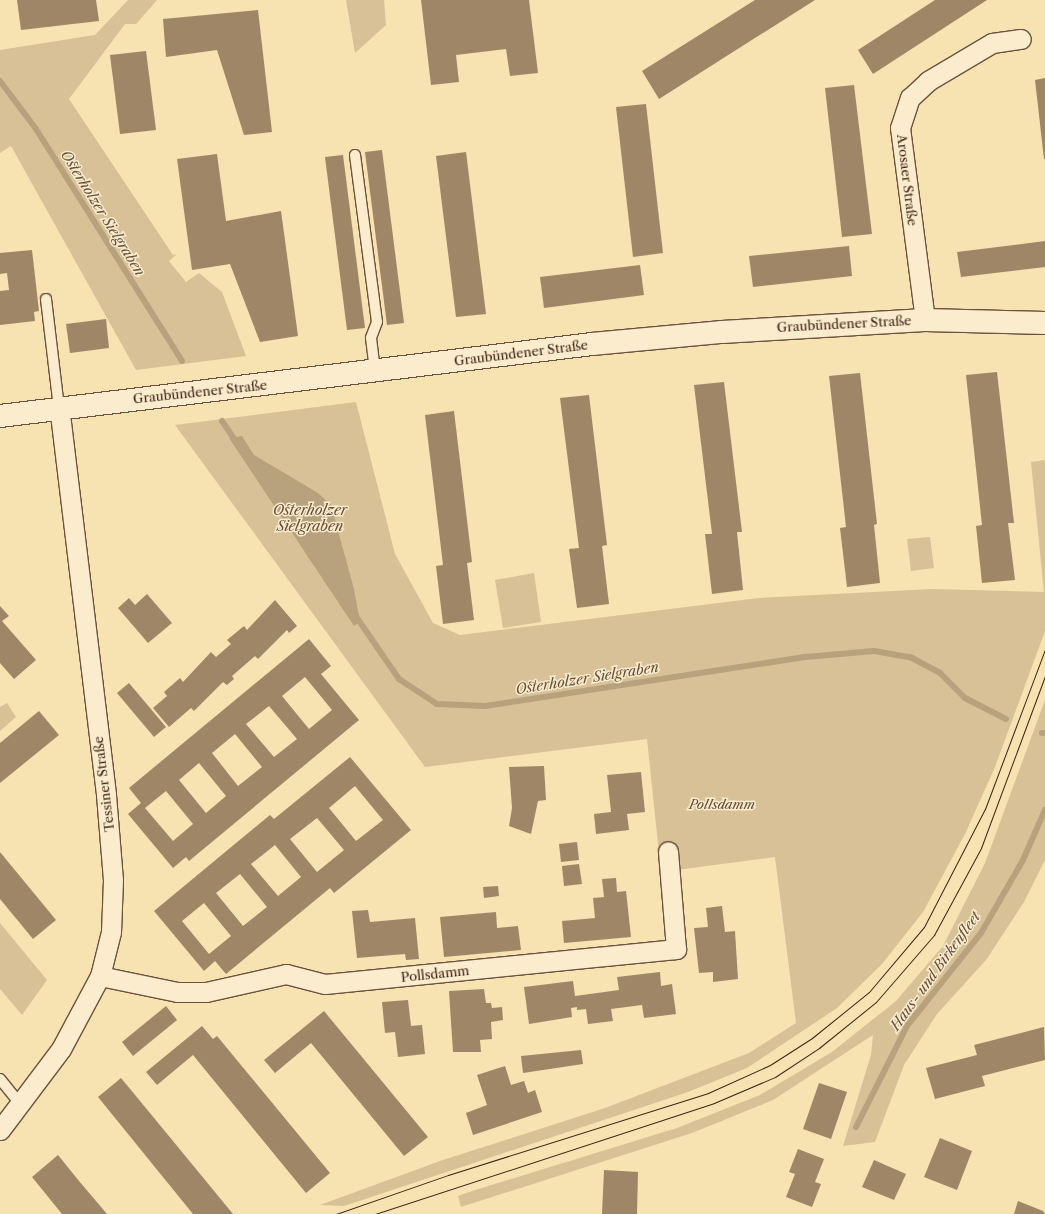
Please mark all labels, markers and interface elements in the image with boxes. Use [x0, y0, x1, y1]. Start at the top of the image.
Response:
street label: Arosaer Straße [894, 133, 920, 227]
water label: Osterholzer Sielgraben [57, 147, 149, 279]
street label: Graubündener Straße [776, 313, 912, 335]
street label: Graubündener Straße [453, 337, 589, 369]
street label: Graubündener Straße [132, 377, 268, 407]
water label: Osterholzer Sielgraben [273, 502, 347, 534]
water label: Osterholzer Sielgraben [514, 658, 660, 698]
street label: Tessiner Straße [90, 735, 118, 833]
park label: Pollsdamm [689, 796, 755, 812]
water label: Haus- und Birkenfleet [886, 908, 984, 1034]
street label: Pollsdamm [400, 963, 470, 985]

